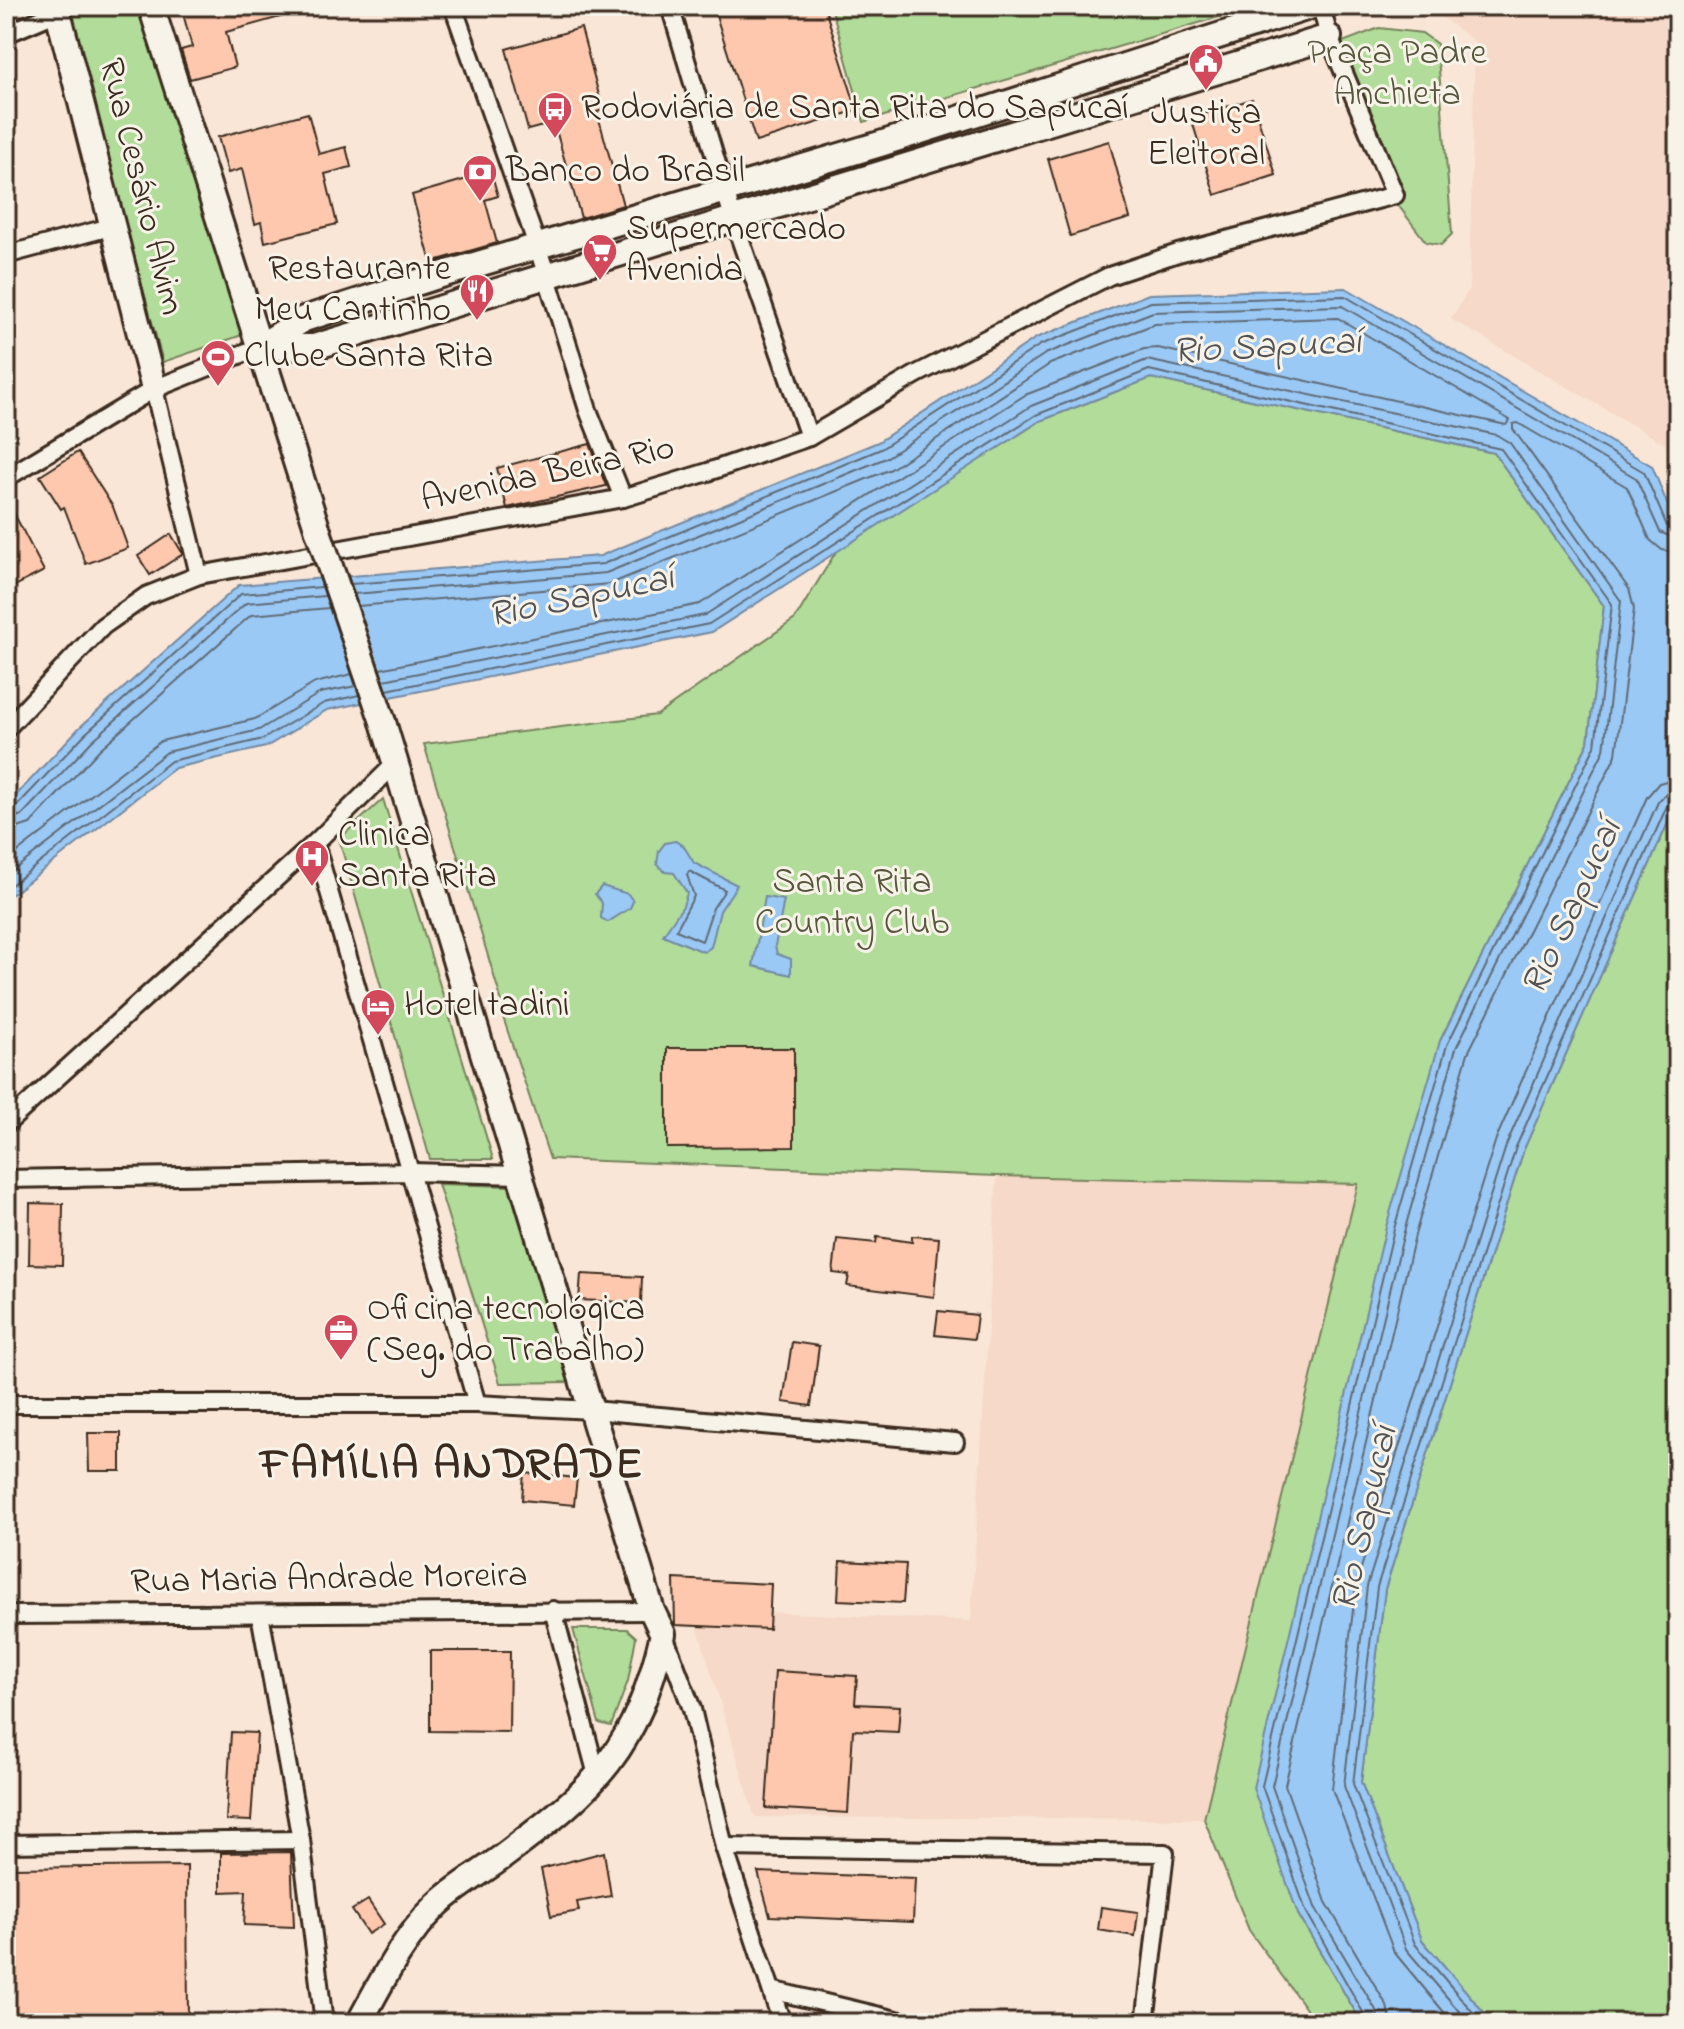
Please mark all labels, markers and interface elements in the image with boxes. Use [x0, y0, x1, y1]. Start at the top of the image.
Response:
park label: Praça Padre Anchieta [1307, 28, 1488, 122]
public building icon: Justiça Eleitoral [1187, 42, 1225, 92]
street label: Rua Cesário Alvim [82, 53, 198, 321]
place label: Rodoviária de Santa Rita do Sapucaí [581, 83, 1129, 136]
place label: Justiça Eleitoral [1147, 88, 1265, 182]
bus stop icon: Rodoviária de Santa Rita do Sapucaí [536, 90, 574, 140]
place label: Banco do Brasil [505, 146, 745, 199]
bank icon: Banco do Brasil [461, 153, 499, 203]
place label: Supermercado Avenida [626, 204, 846, 298]
supermarket icon: Supermercado Avenida [581, 232, 619, 282]
place label: Restaurante Meu Cantinho [254, 244, 452, 338]
restaurant icon: Restaurante Meu Cantinho [458, 272, 496, 322]
water label: Rio Sapucaí [1171, 315, 1369, 381]
place label: Clube Santa Rita [244, 331, 493, 384]
sports icon: Clube Santa Rita [199, 338, 237, 388]
street label: Avenida Beira Rio [416, 422, 680, 528]
water label: Rio Sapucaí [483, 550, 685, 645]
water label: Rio Sapucaí [1508, 805, 1641, 1005]
place label: Clinica Santa Rita [338, 810, 497, 904]
hospital icon: Clinica Santa Rita [293, 838, 331, 888]
park label: Santa Rita Country Club [755, 857, 949, 951]
place label: Hotel tadini [404, 980, 569, 1033]
hotel icon: Hotel tadini [359, 987, 397, 1037]
place label: Oficina tecnológica (Seg. do Trabalho) [367, 1284, 645, 1378]
office icon: Oficina tecnológica (Seg. do Trabalho) [322, 1312, 360, 1362]
water label: Rio Sapucaí [1318, 1415, 1416, 1617]
district label: FAMÍLIA ANDRADE [258, 1434, 644, 1498]
street label: Rua Maria Andrade Moreira [130, 1550, 528, 1610]

